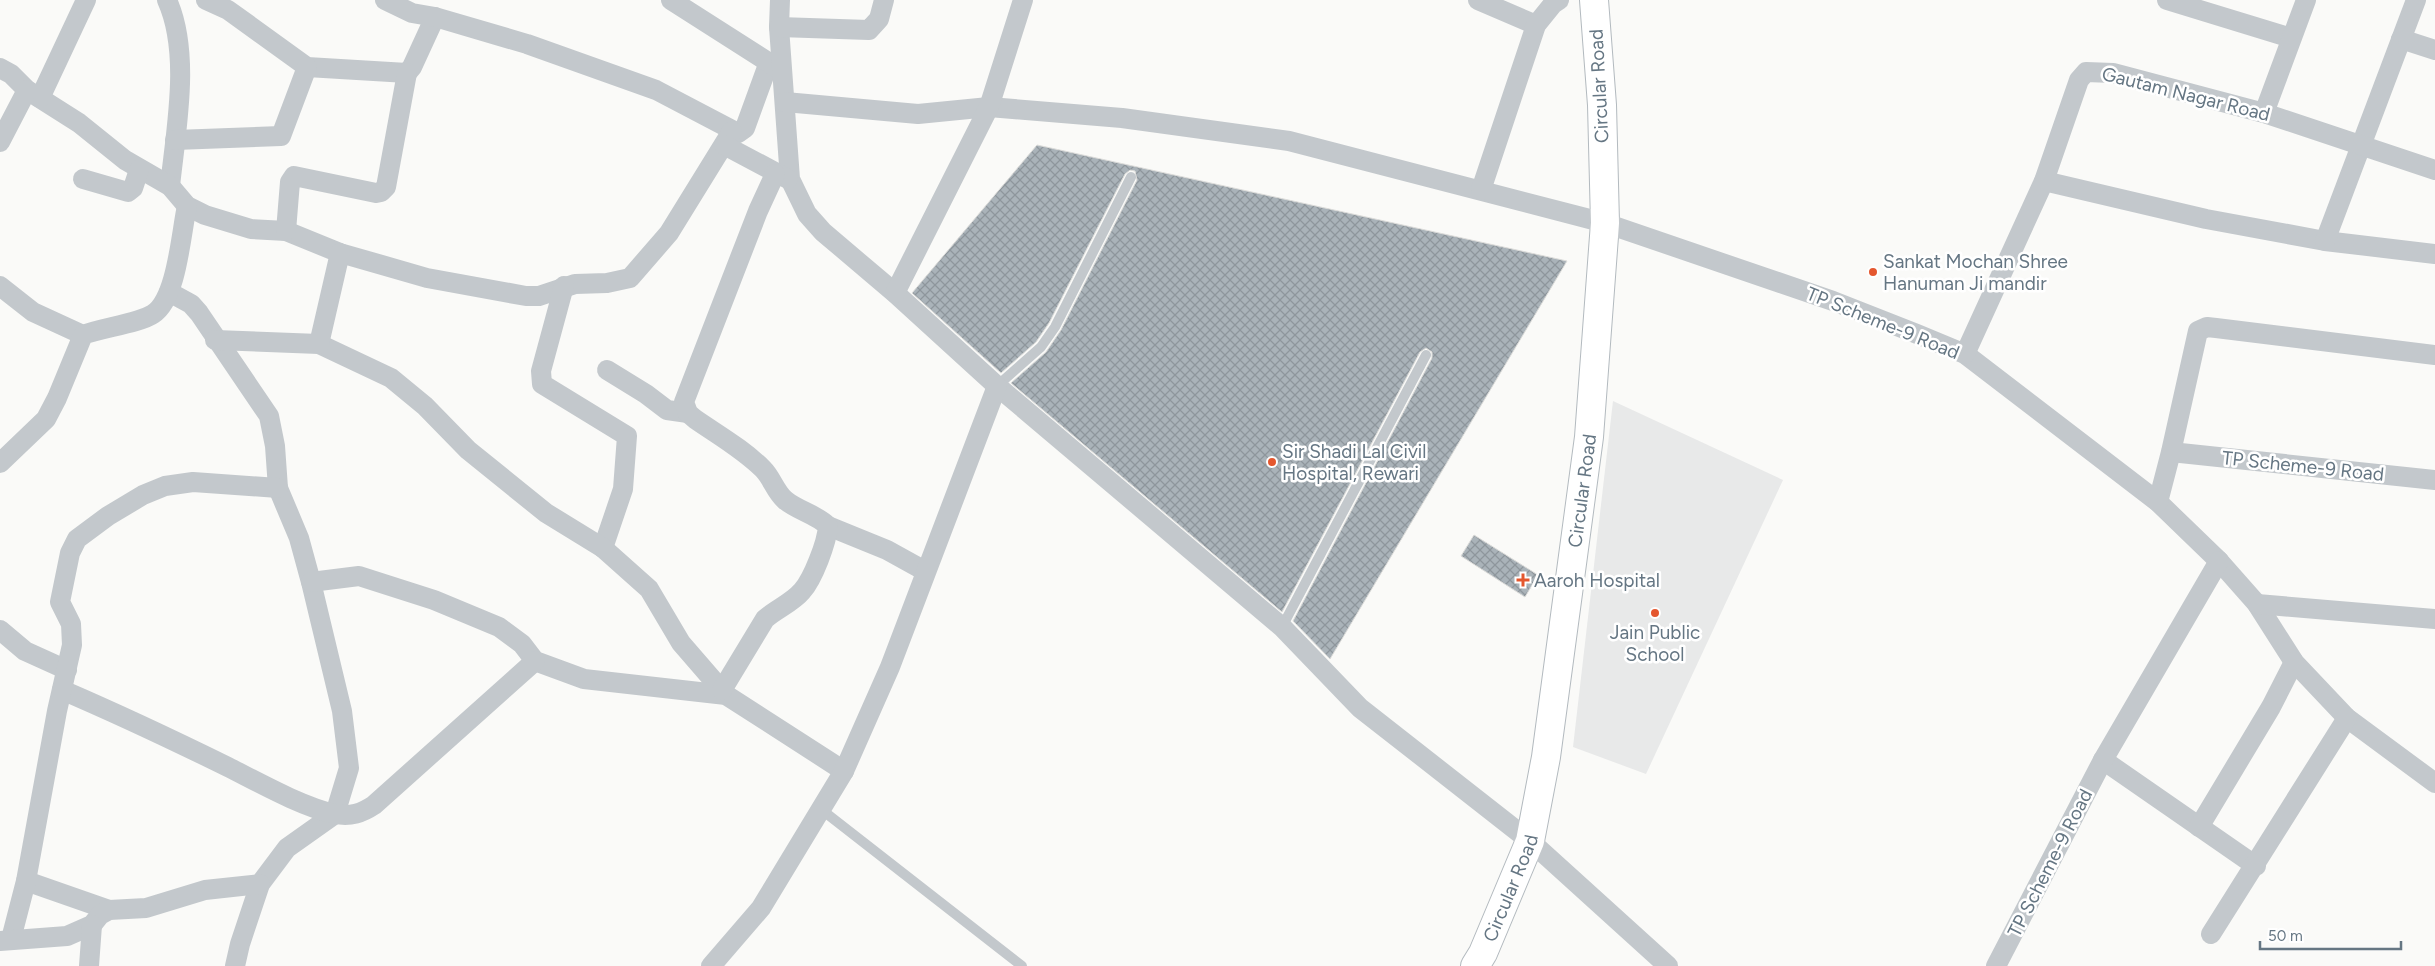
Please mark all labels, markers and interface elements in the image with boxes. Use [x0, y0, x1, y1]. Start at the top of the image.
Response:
street label: Circular Road [1585, 28, 1613, 144]
street label: Gautam Nagar Road [2100, 62, 2272, 126]
place label: Sankat Mochan Shree Hanuman Ji mandir [1883, 250, 2068, 295]
marker: Sankat Mochan Shree Hanuman Ji mandir [1867, 266, 1879, 278]
street label: TP Scheme-9 Road [1803, 282, 1963, 364]
street label: Circular Road [1563, 432, 1601, 549]
place label: Sir Shadi Lal Civil Hospital, Rewari [1282, 440, 1426, 485]
street label: TP Scheme-9 Road [2221, 446, 2385, 486]
marker: Sir Shadi Lal Civil Hospital, Rewari [1266, 456, 1278, 468]
place label: Aaroh Hospital [1534, 569, 1660, 592]
marker: Aaroh Hospital [1516, 573, 1530, 587]
marker: Jain Public School [1649, 607, 1661, 619]
place label: Jain Public School [1610, 621, 1700, 666]
street label: TP Scheme-9 Road [2003, 785, 2097, 941]
street label: Circular Road [1478, 833, 1542, 945]
scale bar [2260, 918, 2401, 950]
text: 50 m [2268, 927, 2303, 945]

